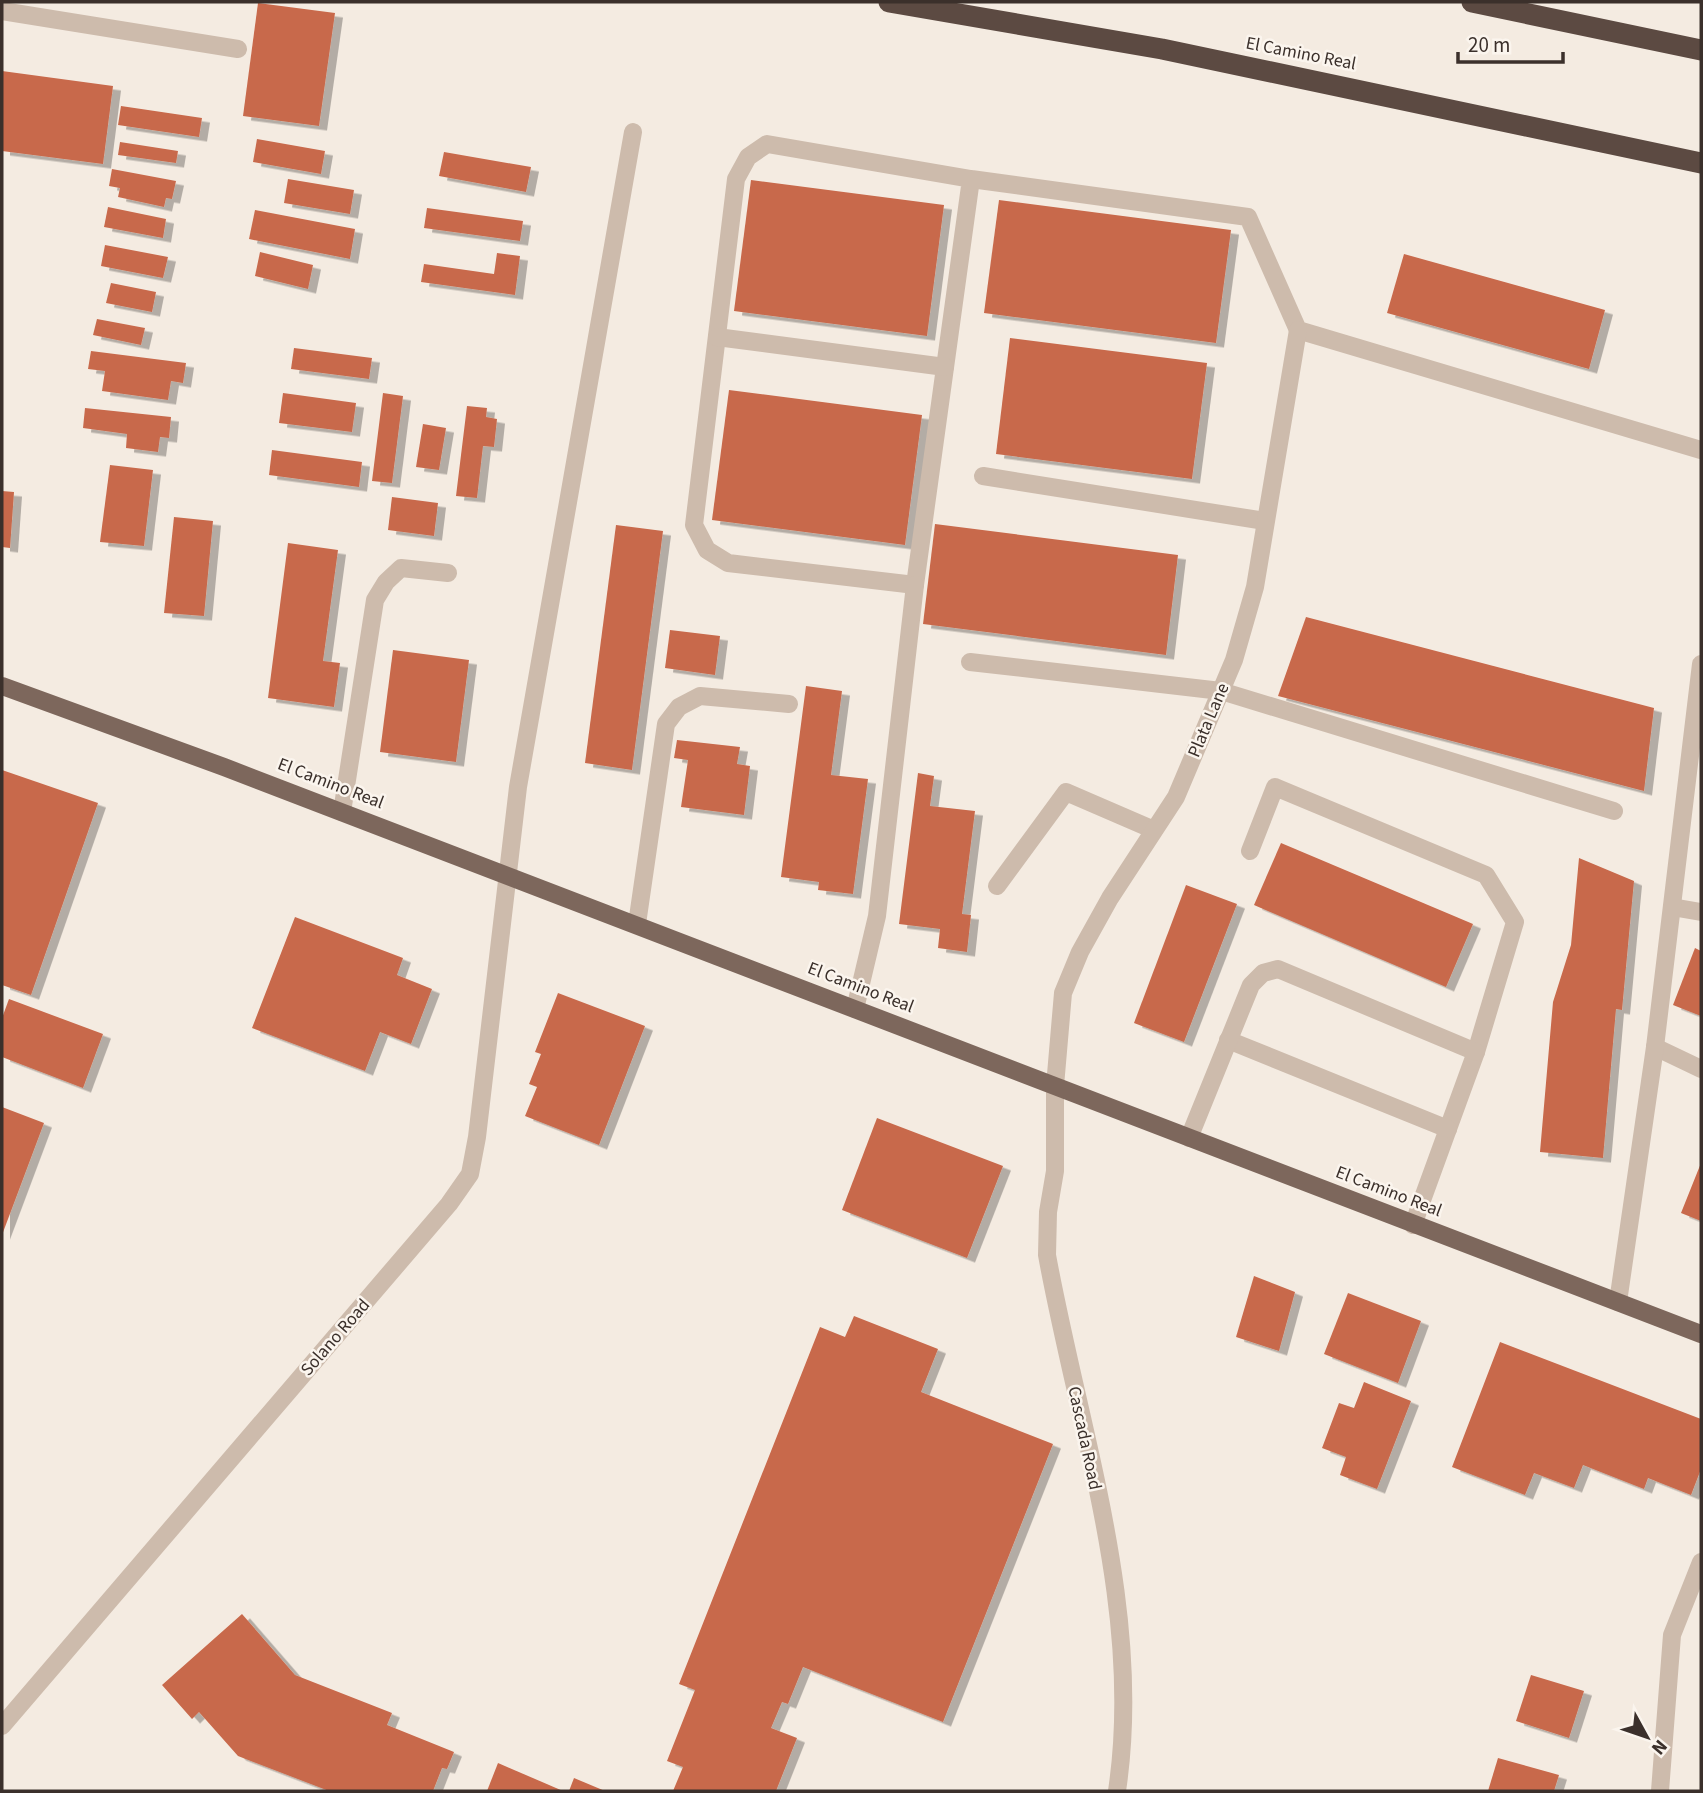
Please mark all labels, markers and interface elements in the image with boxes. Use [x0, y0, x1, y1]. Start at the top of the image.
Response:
scale bar [1458, 21, 1563, 65]
text: 20 m [1468, 30, 1510, 60]
street label: El Camino Real [1244, 31, 1358, 76]
street label: Plata Lane [1182, 679, 1235, 761]
street label: El Camino Real [274, 752, 388, 815]
street label: El Camino Real [804, 956, 918, 1019]
street label: El Camino Real [1332, 1160, 1446, 1223]
street label: Solano Road [295, 1293, 376, 1381]
street label: Cascada Road [1061, 1384, 1108, 1492]
north arrow [1612, 1702, 1682, 1772]
text: N [1644, 1733, 1673, 1760]

